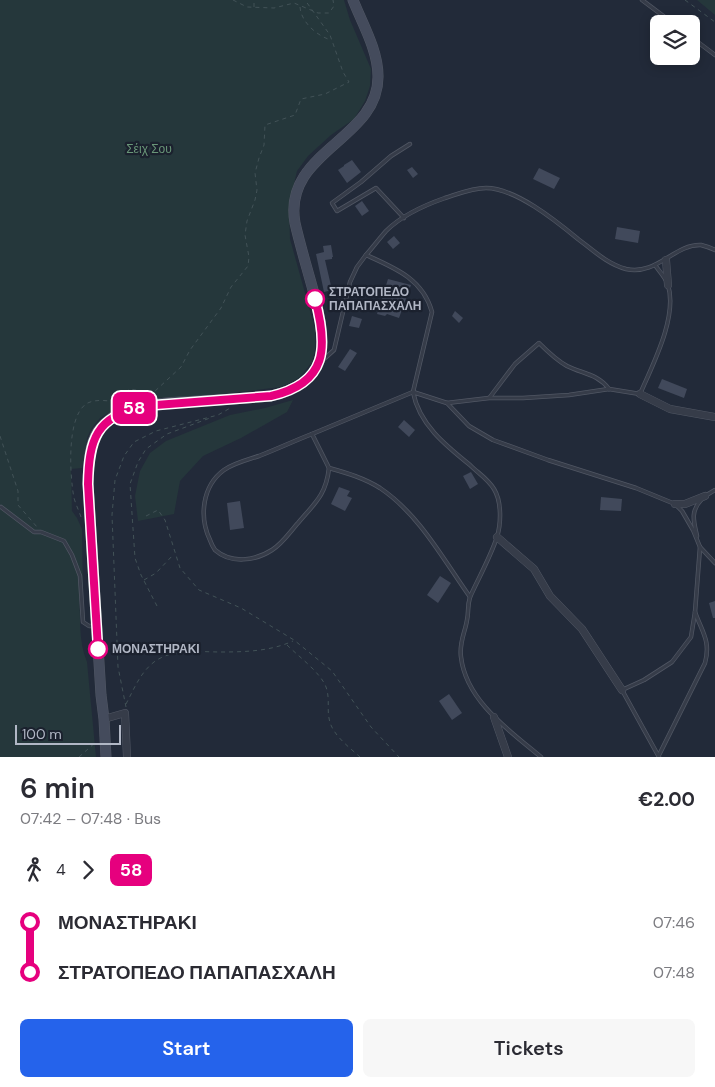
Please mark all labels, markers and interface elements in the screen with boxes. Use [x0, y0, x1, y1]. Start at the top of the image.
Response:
map controls [650, 15, 700, 65]
button: layers [650, 15, 700, 65]
park label: Σέιχ Σου [126, 141, 172, 157]
place label: ΣΤΡΑΤΟΠΕΔΟ ΠΑΠΑΠΑΣΧΑΛΗ [329, 284, 422, 314]
marker: ΣΤΡΑΤΟΠΕΔΟ ΠΑΠΑΠΑΣΧΑΛΗ [305, 289, 325, 309]
line badge: 58 [112, 392, 156, 424]
text: 58 [123, 396, 145, 420]
marker: ΜΟΝΑΣΤΗΡΑΚΙ [88, 639, 108, 659]
place label: ΜΟΝΑΣΤΗΡΑΚΙ [112, 641, 200, 657]
scale bar [15, 722, 121, 745]
text: 100 m [22, 725, 62, 743]
text: 6 min [20, 770, 95, 807]
text: €2.00 [638, 787, 695, 812]
text: 07:42 – 07:48 · Bus [20, 808, 161, 829]
icon: walk [20, 856, 48, 884]
icon: forward [74, 856, 102, 884]
text: 58 [120, 858, 142, 882]
text: 4 [56, 859, 66, 880]
text: ΜΟΝΑΣΤΗΡΑΚΙ [58, 910, 197, 935]
text: 07:46 [653, 912, 695, 933]
text: ΣΤΡΑΤΟΠΕΔΟ ΠΑΠΑΠΑΣΧΑΛΗ [58, 960, 336, 985]
text: 07:48 [653, 962, 695, 983]
button: Start [20, 1019, 353, 1077]
button: Tickets [363, 1019, 695, 1077]

